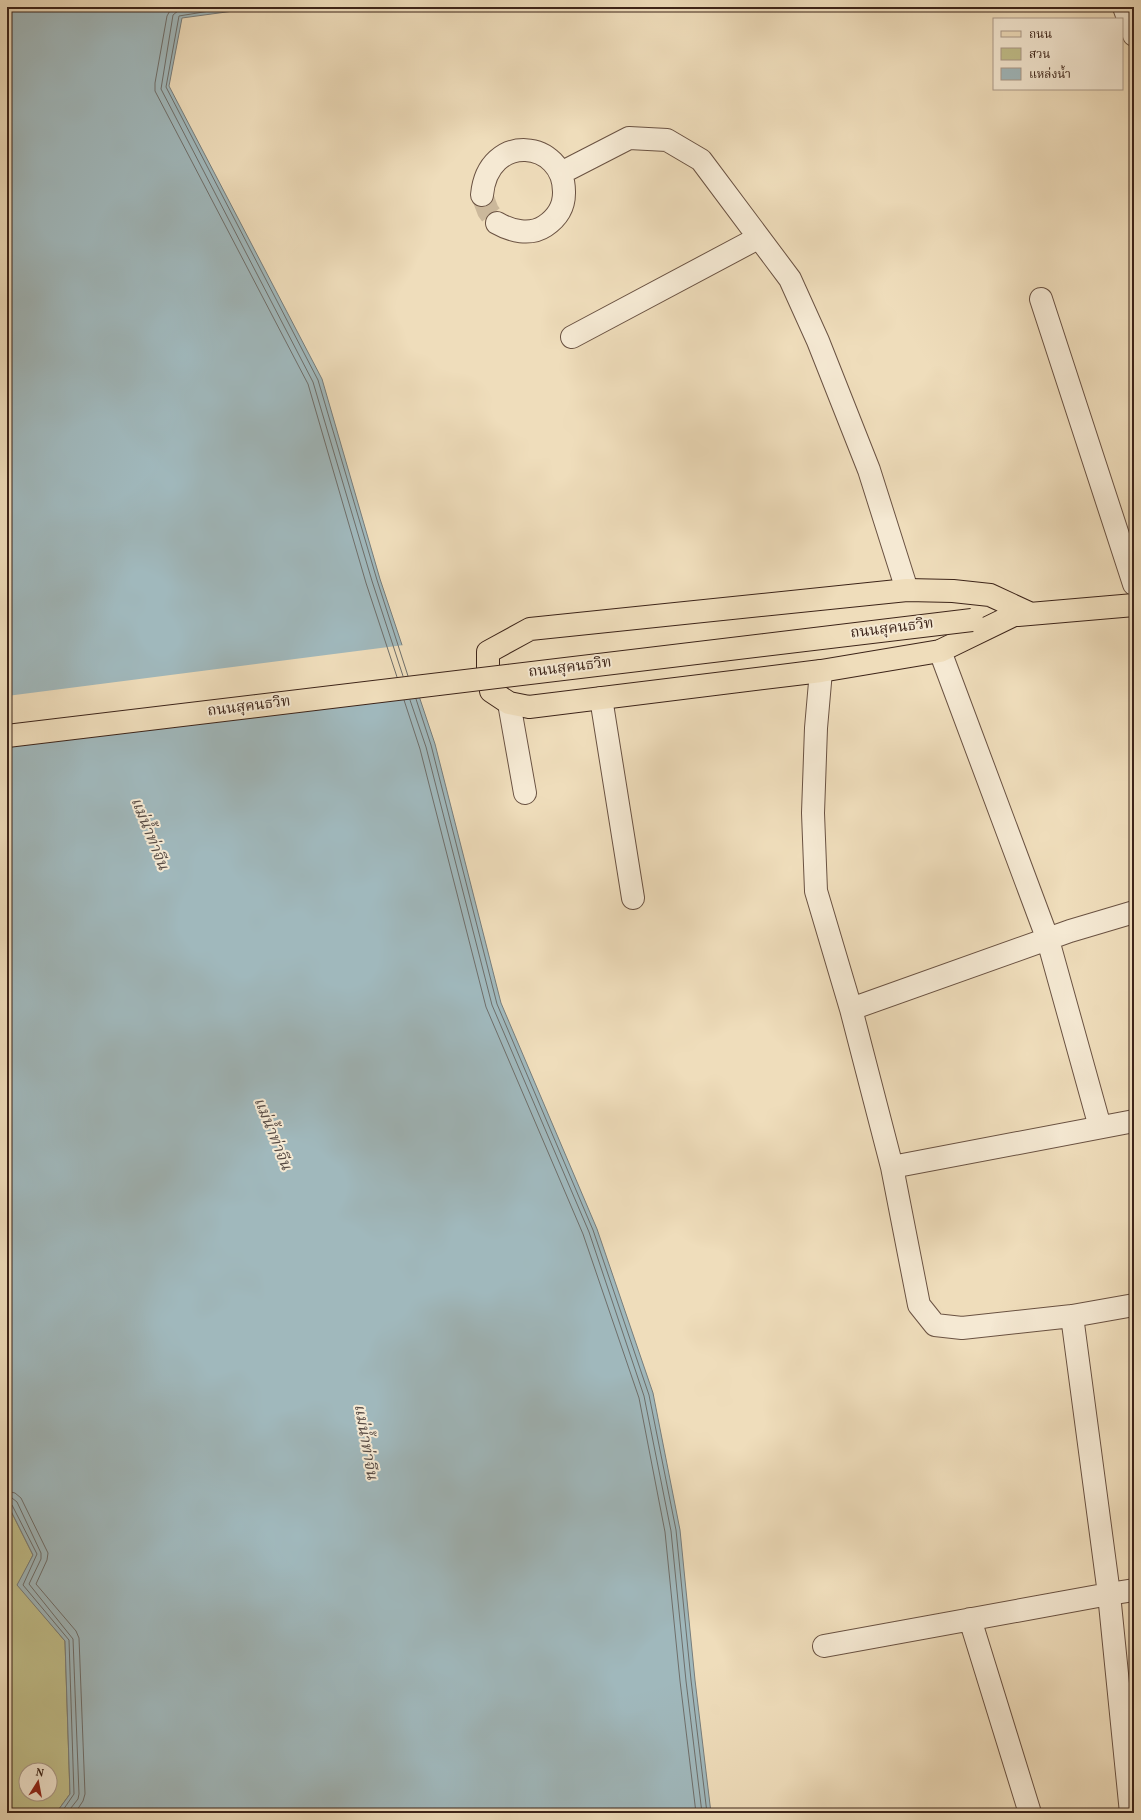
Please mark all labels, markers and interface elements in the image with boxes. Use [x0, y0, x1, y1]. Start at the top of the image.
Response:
legend [993, 18, 1123, 90]
text: ถนน [1029, 27, 1052, 43]
text: สวน [1029, 47, 1051, 63]
text: แหล่งน้ำ [1029, 65, 1071, 83]
street label: ถนนสุคนธวิท [849, 613, 935, 645]
street label: ถนนสุคนธวิท [527, 652, 613, 684]
street label: ถนนสุคนธวิท [206, 691, 292, 723]
water label: แม่น้ำท่าจีน [124, 794, 176, 874]
water label: แม่น้ำท่าจีน [247, 1094, 299, 1174]
water label: แม่น้ำท่าจีน [348, 1402, 385, 1482]
north arrow [18, 1762, 58, 1802]
text: N [34, 1766, 45, 1782]

